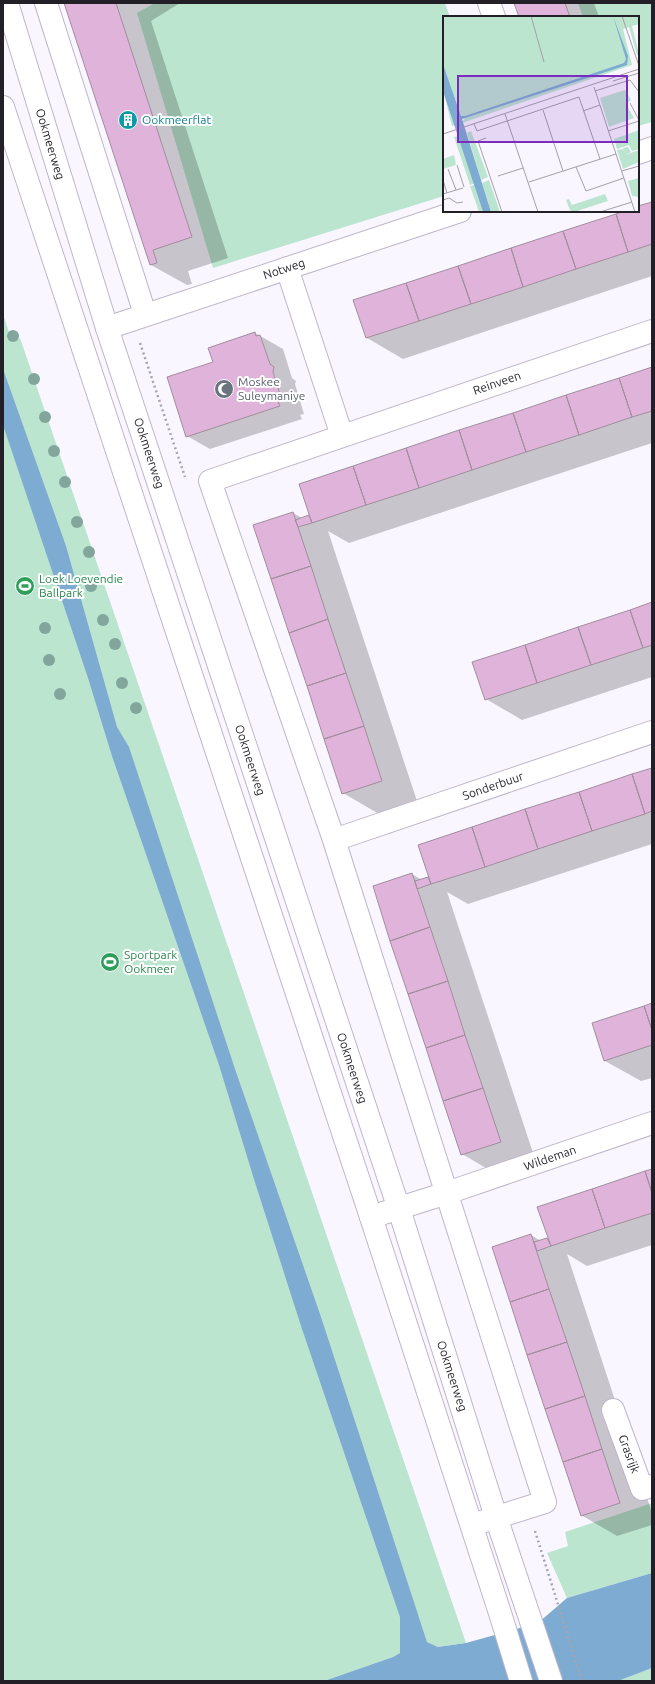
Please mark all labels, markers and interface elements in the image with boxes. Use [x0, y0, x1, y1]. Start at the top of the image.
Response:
inset map [443, 16, 639, 212]
street label: Ookmeerweg [34, 107, 67, 181]
building icon: Ookmeerflat [117, 109, 139, 131]
place label: Ookmeerflat [142, 113, 211, 126]
street label: Notweg [261, 256, 306, 281]
street label: Reinveen [471, 368, 522, 397]
place label: Moskee Suleymaniye [238, 375, 305, 402]
mosque icon: Moskee Suleymaniye [213, 378, 235, 400]
street label: Ookmeerweg [132, 416, 167, 490]
place label: Loek Loevendie Ballpark [39, 572, 123, 599]
sports icon: Loek Loevendie Ballpark [14, 575, 36, 597]
street label: Ookmeerweg [233, 723, 268, 797]
street label: Sonderbuur [461, 769, 525, 802]
place label: Sportpark Ookmeer [124, 948, 177, 975]
sports icon: Sportpark Ookmeer [99, 951, 121, 973]
street label: Ookmeerweg [335, 1031, 370, 1105]
street label: Wildeman [522, 1143, 578, 1173]
street label: Ookmeerweg [435, 1339, 470, 1413]
street label: Grasrijk [616, 1433, 642, 1475]

